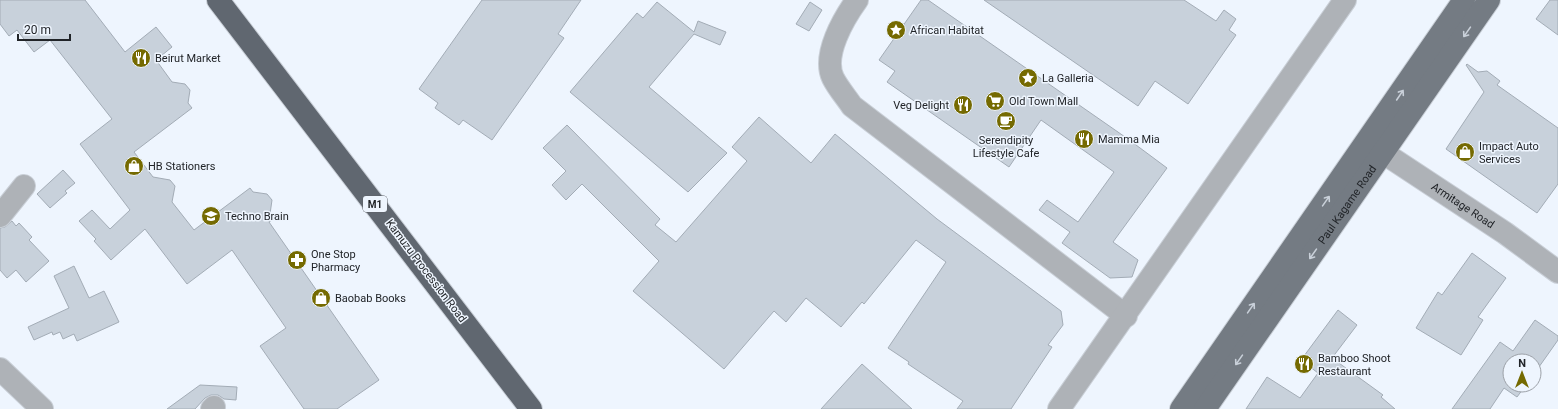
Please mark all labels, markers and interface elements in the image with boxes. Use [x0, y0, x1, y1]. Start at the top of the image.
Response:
scale bar [18, 16, 70, 42]
place icon: African Habitat [885, 19, 907, 41]
text: 20 m [24, 23, 51, 37]
place label: African Habitat [910, 24, 984, 37]
one-way arrow [1463, 26, 1471, 37]
restaurant icon: Beirut Market [130, 47, 152, 69]
place label: Beirut Market [155, 52, 221, 65]
place icon: La Galleria [1017, 67, 1039, 89]
place label: La Galleria [1042, 72, 1094, 85]
one-way arrow [1395, 89, 1404, 100]
supermarket icon: Old Town Mall [984, 90, 1006, 112]
restaurant icon: Veg Delight [952, 94, 974, 116]
place label: Old Town Mall [1009, 95, 1078, 108]
place label: Veg Delight [893, 99, 949, 112]
cafe icon: Serendipity Lifestyle Cafe [995, 110, 1017, 132]
restaurant icon: Mamma Mia [1073, 128, 1095, 150]
place label: Mamma Mia [1098, 133, 1160, 146]
place label: Serendipity Lifestyle Cafe [973, 134, 1039, 160]
place label: Impact Auto Services [1479, 140, 1539, 166]
shop icon: Impact Auto Services [1454, 141, 1476, 163]
shop icon: HB Stationers [123, 155, 145, 177]
place label: HB Stationers [148, 160, 216, 173]
street label: Paul Kagame Road [1315, 163, 1379, 246]
street label: Armitage Road [1429, 180, 1497, 231]
road number: M1 [363, 196, 387, 212]
one-way arrow [1322, 196, 1330, 207]
school or university icon: Techno Brain [200, 205, 222, 227]
place label: Techno Brain [225, 210, 289, 223]
street label: Kamuzu Procession Road [383, 217, 469, 325]
place label: One Stop Pharmacy [311, 248, 361, 274]
one-way arrow [1309, 248, 1317, 259]
pharmacy icon: One Stop Pharmacy [286, 249, 308, 271]
shop icon: Baobab Books [310, 287, 332, 309]
place label: Baobab Books [335, 292, 406, 305]
one-way arrow [1247, 303, 1255, 314]
place label: Bamboo Shoot Restaurant [1318, 352, 1391, 378]
restaurant icon: Bamboo Shoot Restaurant [1293, 353, 1315, 375]
north arrow [1502, 353, 1542, 393]
one-way arrow [1235, 355, 1243, 366]
text: N [1518, 357, 1526, 370]

